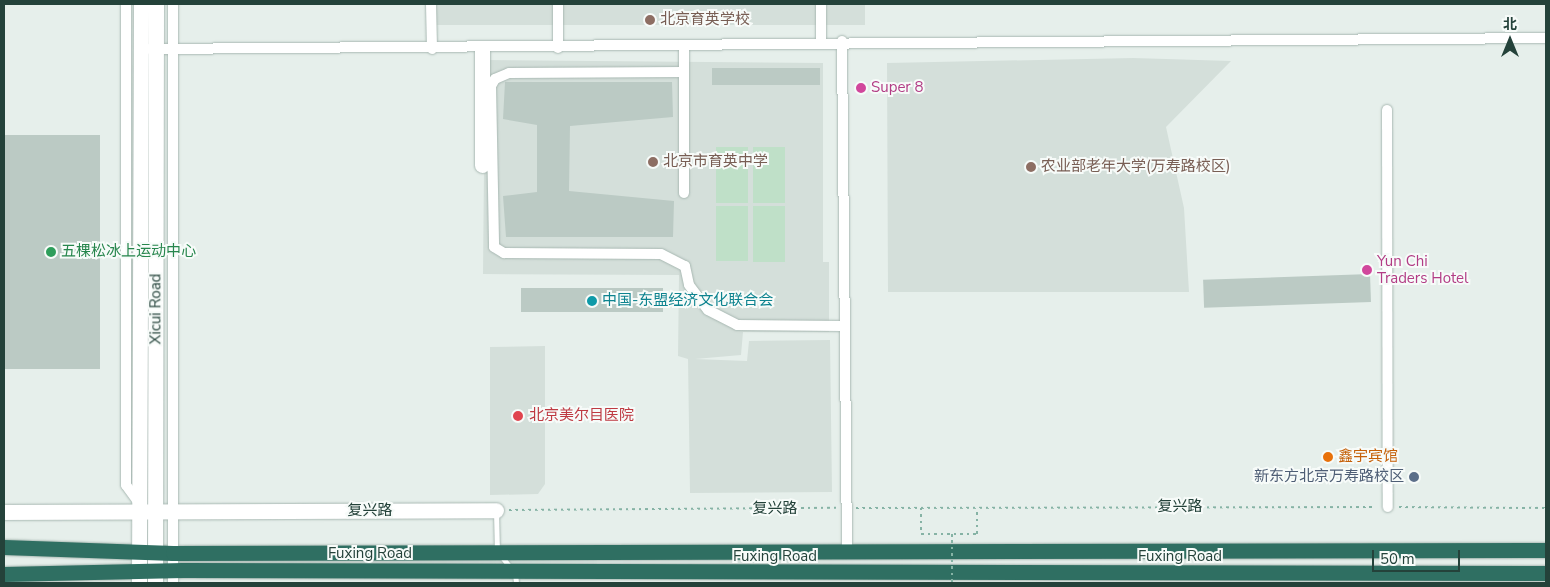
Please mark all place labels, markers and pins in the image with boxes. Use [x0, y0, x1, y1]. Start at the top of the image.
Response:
place label: 北京育英学校 [660, 11, 750, 29]
marker: 北京育英学校 [644, 14, 656, 26]
place label: Super 8 [871, 79, 924, 97]
marker: Super 8 [855, 82, 867, 94]
place label: 北京市育英中学 [663, 153, 768, 171]
marker: 北京市育英中学 [647, 156, 659, 168]
place label: 农业部老年大学(万寿路校区) [1041, 158, 1231, 176]
marker: 农业部老年大学(万寿路校区) [1025, 161, 1037, 173]
place label: 五棵松冰上运动中心 [61, 243, 196, 261]
marker: 五棵松冰上运动中心 [45, 246, 57, 258]
place label: Yun Chi Traders Hotel [1377, 252, 1468, 287]
marker: Yun Chi Traders Hotel [1361, 264, 1373, 276]
place label: 中国-东盟经济文化联合会 [602, 292, 773, 310]
marker: 中国-东盟经济文化联合会 [586, 295, 598, 307]
place label: 北京美尔目医院 [529, 407, 634, 425]
marker: 北京美尔目医院 [511, 409, 525, 423]
place label: 鑫宇宾馆 [1338, 448, 1398, 466]
marker: 鑫宇宾馆 [1322, 451, 1334, 463]
place label: 新东方北京万寿路校区 [1254, 468, 1404, 486]
marker: 新东方北京万寿路校区 [1408, 471, 1420, 483]

